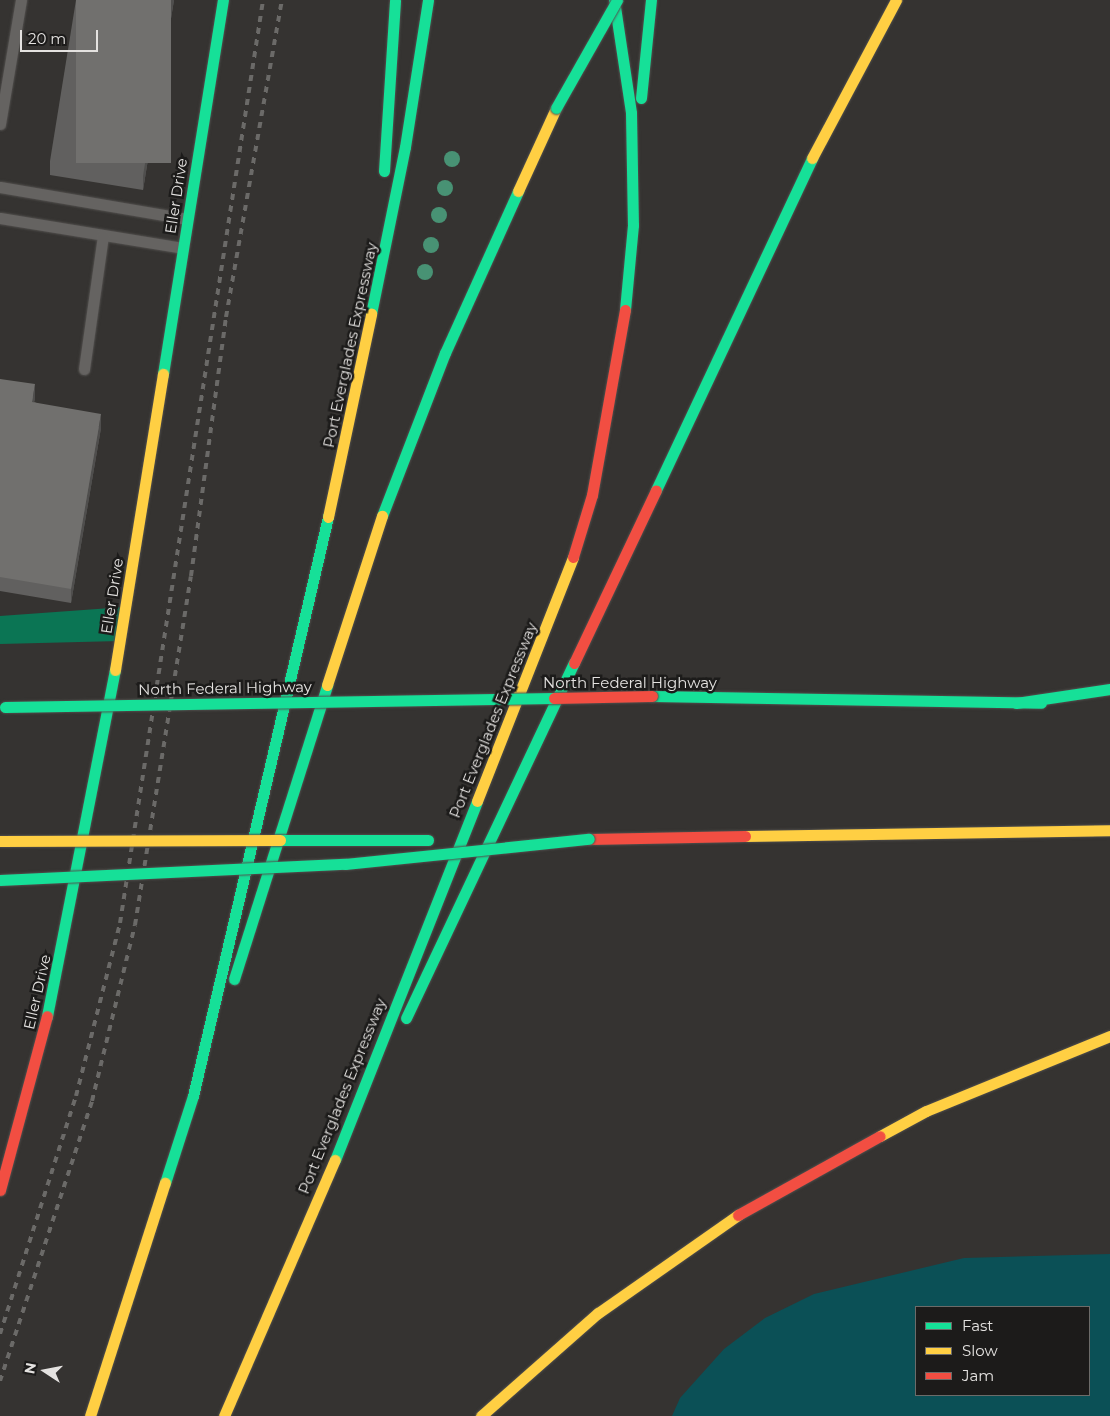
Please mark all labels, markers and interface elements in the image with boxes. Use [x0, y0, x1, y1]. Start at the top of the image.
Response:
scale bar [22, 20, 100, 52]
text: 20 m [28, 29, 66, 48]
street label: Eller Drive [161, 157, 191, 235]
street label: Port Everglades Expressway [319, 241, 381, 449]
street label: Eller Drive [97, 557, 127, 635]
street label: Port Everglades Expressway [445, 620, 541, 820]
street label: North Federal Highway [543, 674, 717, 692]
street label: North Federal Highway [138, 677, 312, 699]
street label: Eller Drive [20, 953, 54, 1031]
street label: Port Everglades Expressway [294, 996, 390, 1196]
legend [915, 1306, 1090, 1396]
text: Fast [962, 1316, 993, 1335]
text: Slow [962, 1341, 998, 1360]
north arrow [20, 1346, 70, 1396]
text: N [20, 1361, 40, 1375]
text: Jam [962, 1366, 994, 1385]

